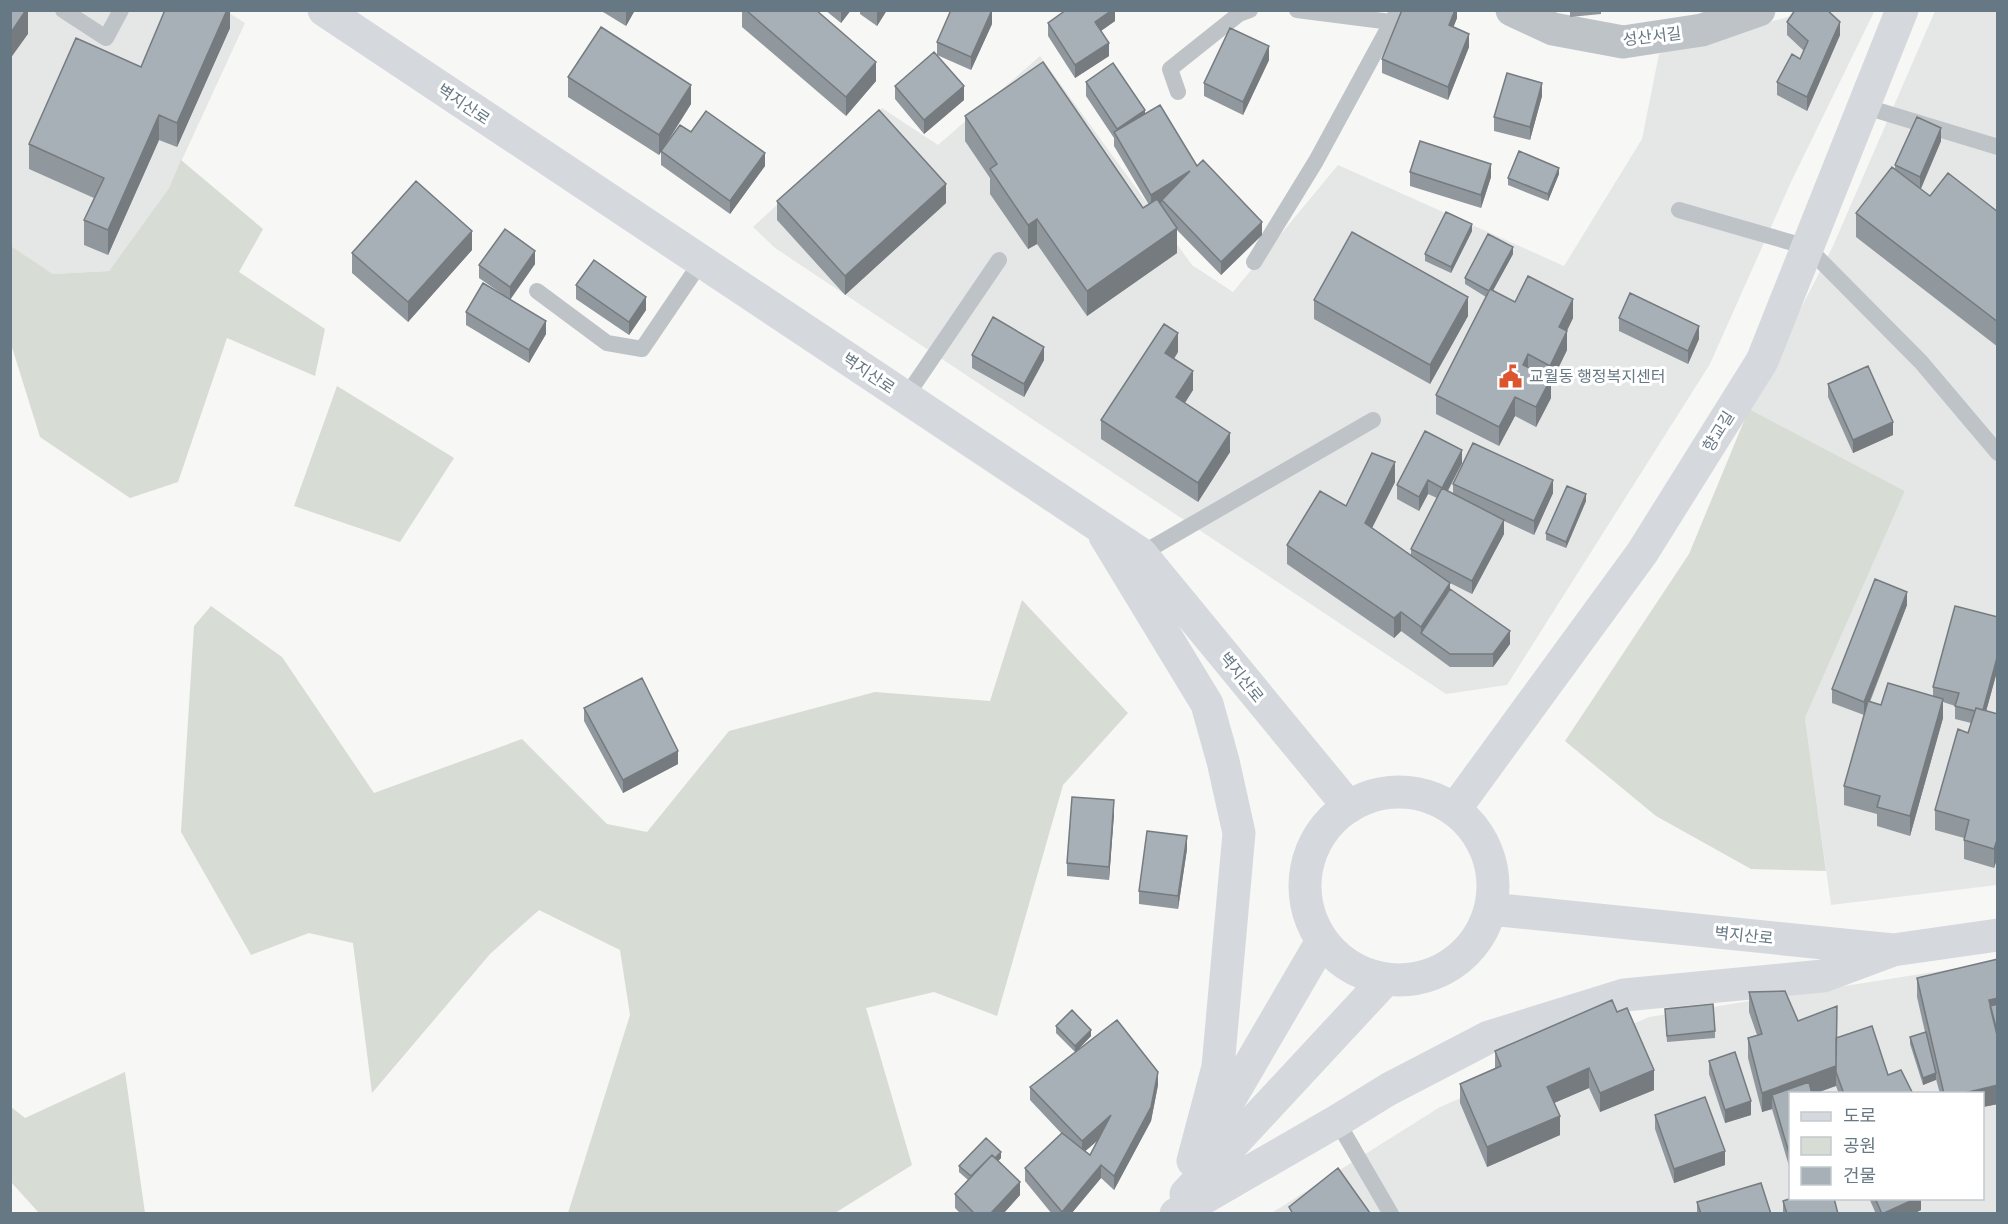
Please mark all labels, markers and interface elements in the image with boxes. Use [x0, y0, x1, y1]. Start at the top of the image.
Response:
street label: 성산서길 [1622, 23, 1682, 50]
street label: 벽지산로 [434, 80, 494, 129]
street label: 벽지산로 [839, 349, 899, 398]
public building icon: 교월동 행정복지센터 [1498, 363, 1524, 389]
place label: 교월동 행정복지센터 [1529, 367, 1665, 386]
street label: 향교길 [1699, 408, 1738, 455]
street label: 벽지산로 [1216, 648, 1268, 706]
street label: 벽지산로 [1714, 923, 1774, 948]
legend [1789, 1092, 1984, 1200]
text: 도로 [1843, 1105, 1876, 1126]
text: 공원 [1843, 1135, 1876, 1156]
text: 건물 [1843, 1165, 1876, 1186]

